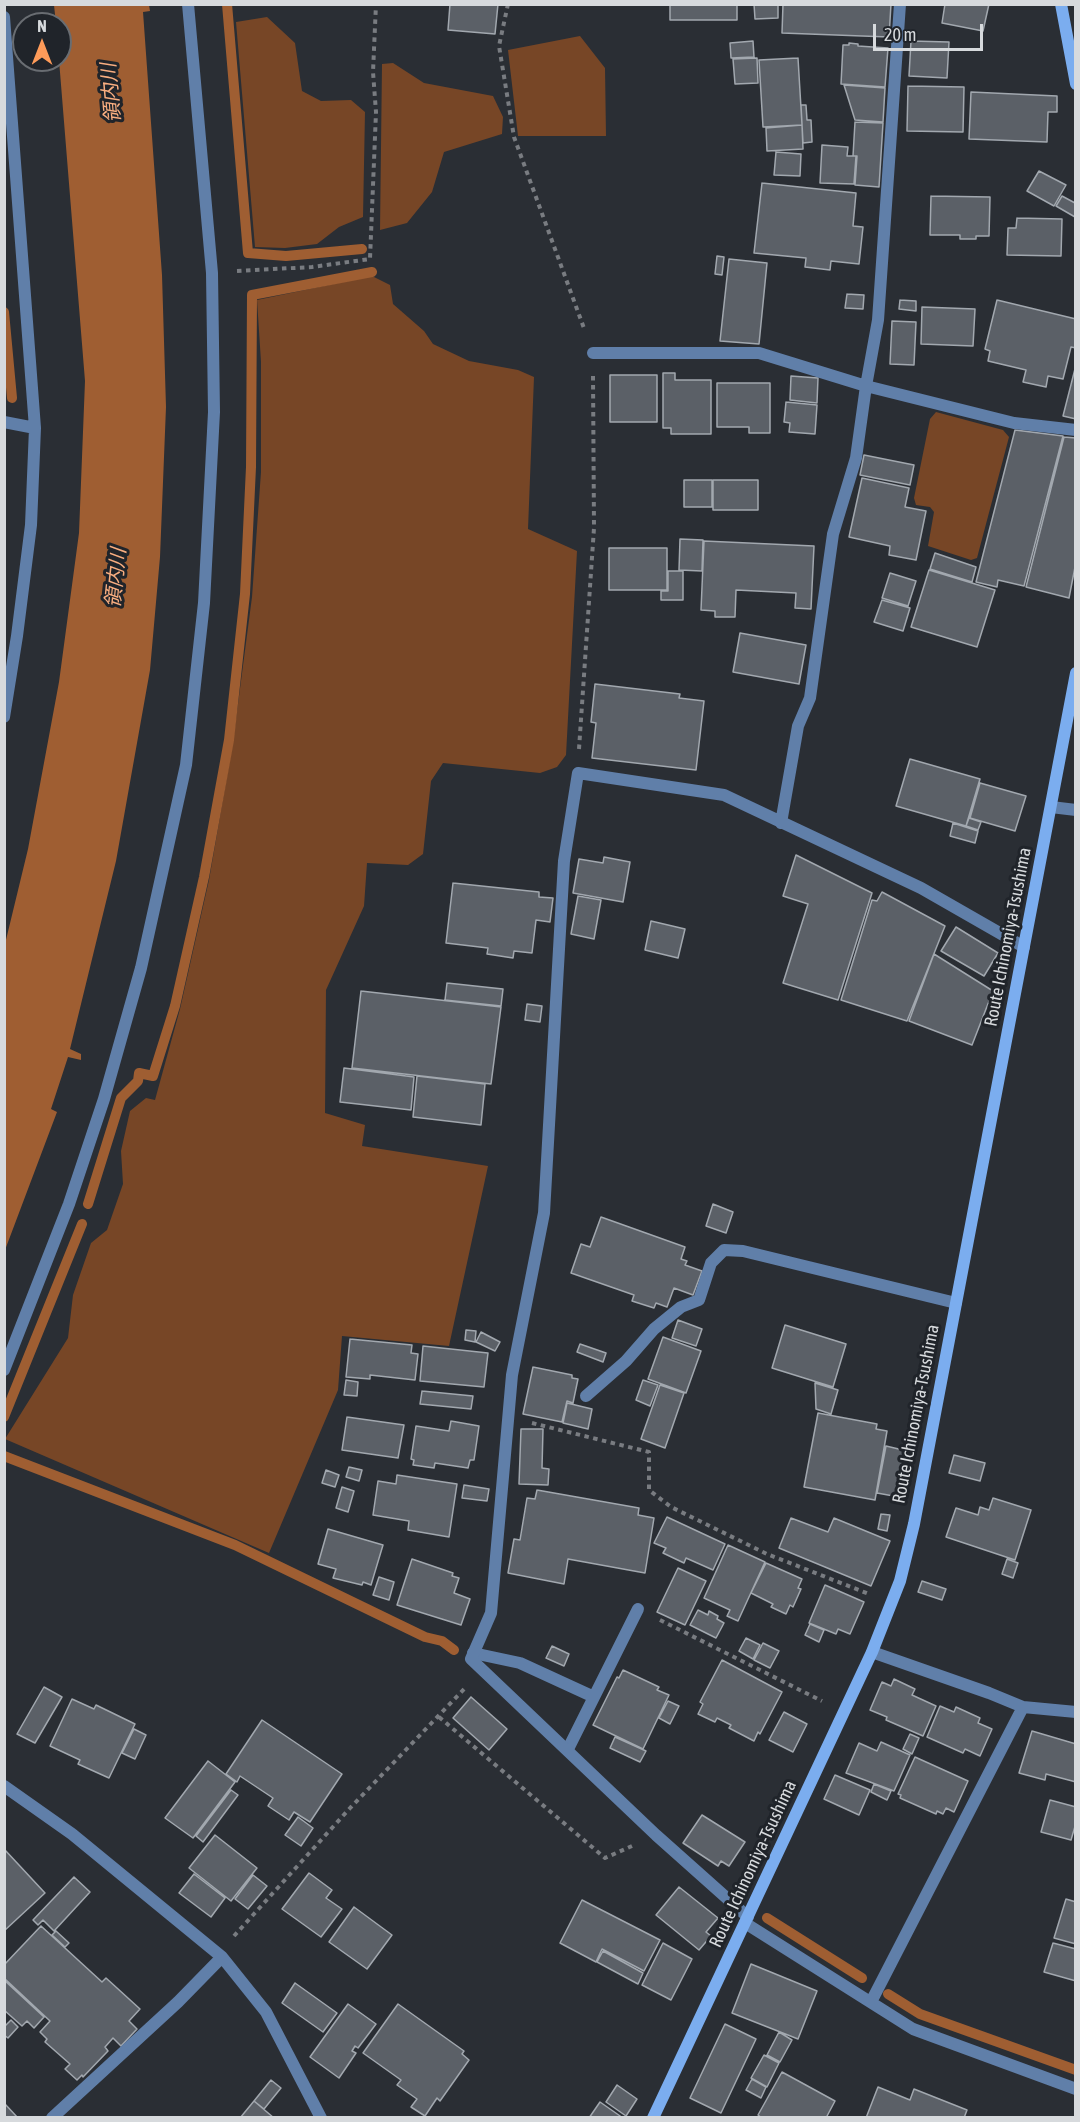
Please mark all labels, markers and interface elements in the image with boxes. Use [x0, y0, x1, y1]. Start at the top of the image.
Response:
north arrow [12, 12, 72, 72]
scale bar [876, 12, 986, 50]
text: N [37, 17, 47, 35]
text: 20 m [884, 24, 916, 45]
water label: 領内川 [96, 62, 126, 124]
water label: 領内川 [101, 547, 131, 609]
street label: Route Ichinomiya-Tsushima [980, 846, 1036, 1028]
street label: Route Ichinomiya-Tsushima [888, 1323, 944, 1505]
street label: Route Ichinomiya-Tsushima [705, 1777, 801, 1951]

